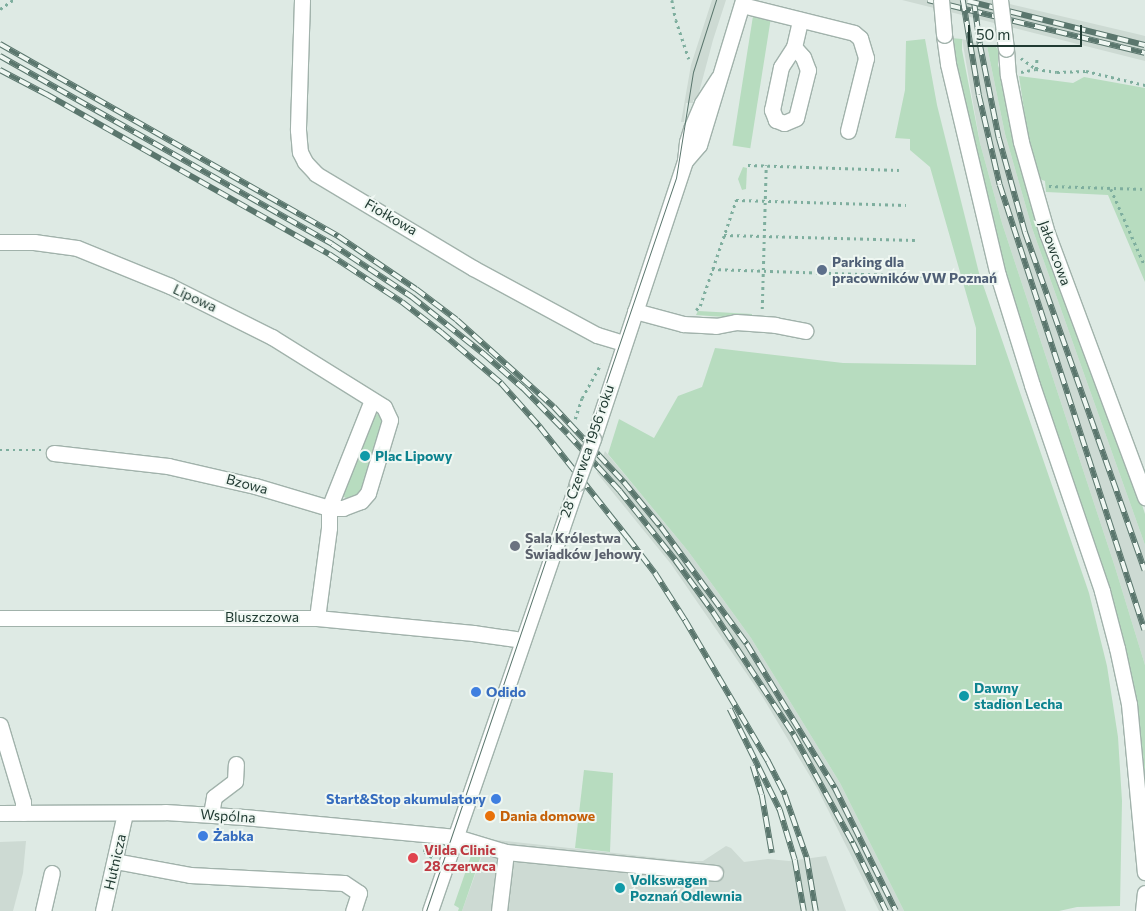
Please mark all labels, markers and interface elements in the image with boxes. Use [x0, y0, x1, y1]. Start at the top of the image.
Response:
scale bar [970, 15, 1084, 47]
text: 50 m [976, 25, 1010, 43]
street label: Fiołkowa [362, 195, 420, 239]
street label: Jałowcowa [1035, 218, 1075, 288]
place label: Parking dla pracowników VW Poznań [832, 254, 997, 286]
marker: Parking dla pracowników VW Poznań [816, 264, 828, 276]
street label: Lipowa [170, 281, 220, 315]
street label: 28 Czerwca 1956 roku [556, 382, 618, 520]
place label: Plac Lipowy [375, 448, 452, 464]
marker: Plac Lipowy [359, 450, 371, 462]
street label: Bzowa [224, 470, 270, 498]
place label: Sala Królestwa Świadków Jehowy [525, 530, 641, 562]
marker: Sala Królestwa Świadków Jehowy [509, 540, 521, 552]
street label: Bluszczowa [225, 609, 299, 625]
place label: Dawny stadion Lecha [974, 680, 1063, 712]
place label: Odido [486, 684, 526, 700]
marker: Odido [470, 686, 482, 698]
marker: Dawny stadion Lecha [958, 690, 970, 702]
place label: Start&Stop akumulatory [326, 791, 486, 807]
marker: Start&Stop akumulatory [490, 793, 502, 805]
street label: Wspólna [200, 806, 256, 826]
place label: Dania domowe [500, 808, 595, 824]
marker: Dania domowe [484, 810, 496, 822]
place label: Żabka [213, 828, 254, 844]
marker: Żabka [197, 830, 209, 842]
street label: Hutnicza [100, 832, 130, 892]
place label: Vilda Clinic 28 czerwca [424, 842, 496, 874]
marker: Vilda Clinic 28 czerwca [406, 851, 420, 865]
place label: Volkswagen Poznań Odlewnia [630, 872, 742, 904]
marker: Volkswagen Poznań Odlewnia [614, 882, 626, 894]

